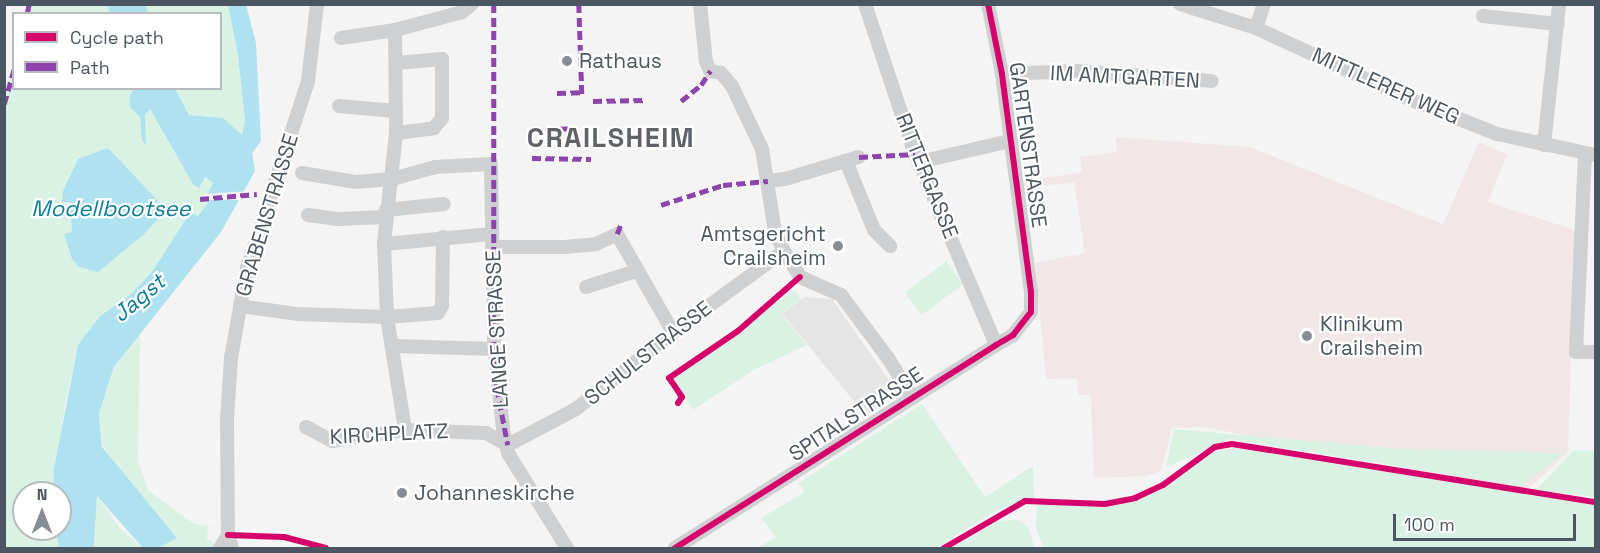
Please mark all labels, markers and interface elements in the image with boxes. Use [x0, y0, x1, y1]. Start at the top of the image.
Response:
legend [12, 12, 222, 90]
text: Cycle path [70, 26, 164, 49]
street label: MITTLERER WEG [1308, 42, 1464, 130]
place label: Rathaus [579, 48, 662, 74]
marker: Rathaus [560, 54, 574, 68]
text: Path [70, 56, 110, 79]
street label: IM AMTGARTEN [1049, 60, 1201, 94]
street label: GARTENSTRASSE [1004, 61, 1052, 229]
street label: RITTERGASSE [890, 110, 964, 242]
district label: CRAILSHEIM [527, 122, 695, 154]
street label: GRABENSTRASSE [230, 131, 304, 299]
water label: Modellbootsee [31, 196, 191, 222]
place label: Amtsgericht Crailsheim [701, 221, 826, 271]
marker: Amtsgericht Crailsheim [831, 239, 845, 253]
street label: LANGE STRASSE [480, 249, 514, 409]
water label: Jagst [107, 268, 171, 328]
street label: SCHULSTRASSE [579, 296, 717, 410]
place label: Klinikum Crailsheim [1320, 311, 1423, 361]
marker: Klinikum Crailsheim [1298, 327, 1316, 345]
street label: SPITALSTRASSE [784, 361, 928, 467]
street label: KIRCHPLATZ [329, 418, 449, 450]
place label: Johanneskirche [414, 480, 575, 506]
north arrow [12, 481, 72, 541]
text: N [37, 484, 47, 505]
marker: Johanneskirche [395, 486, 409, 500]
scale bar [1396, 502, 1579, 540]
text: 100 m [1404, 513, 1455, 536]

